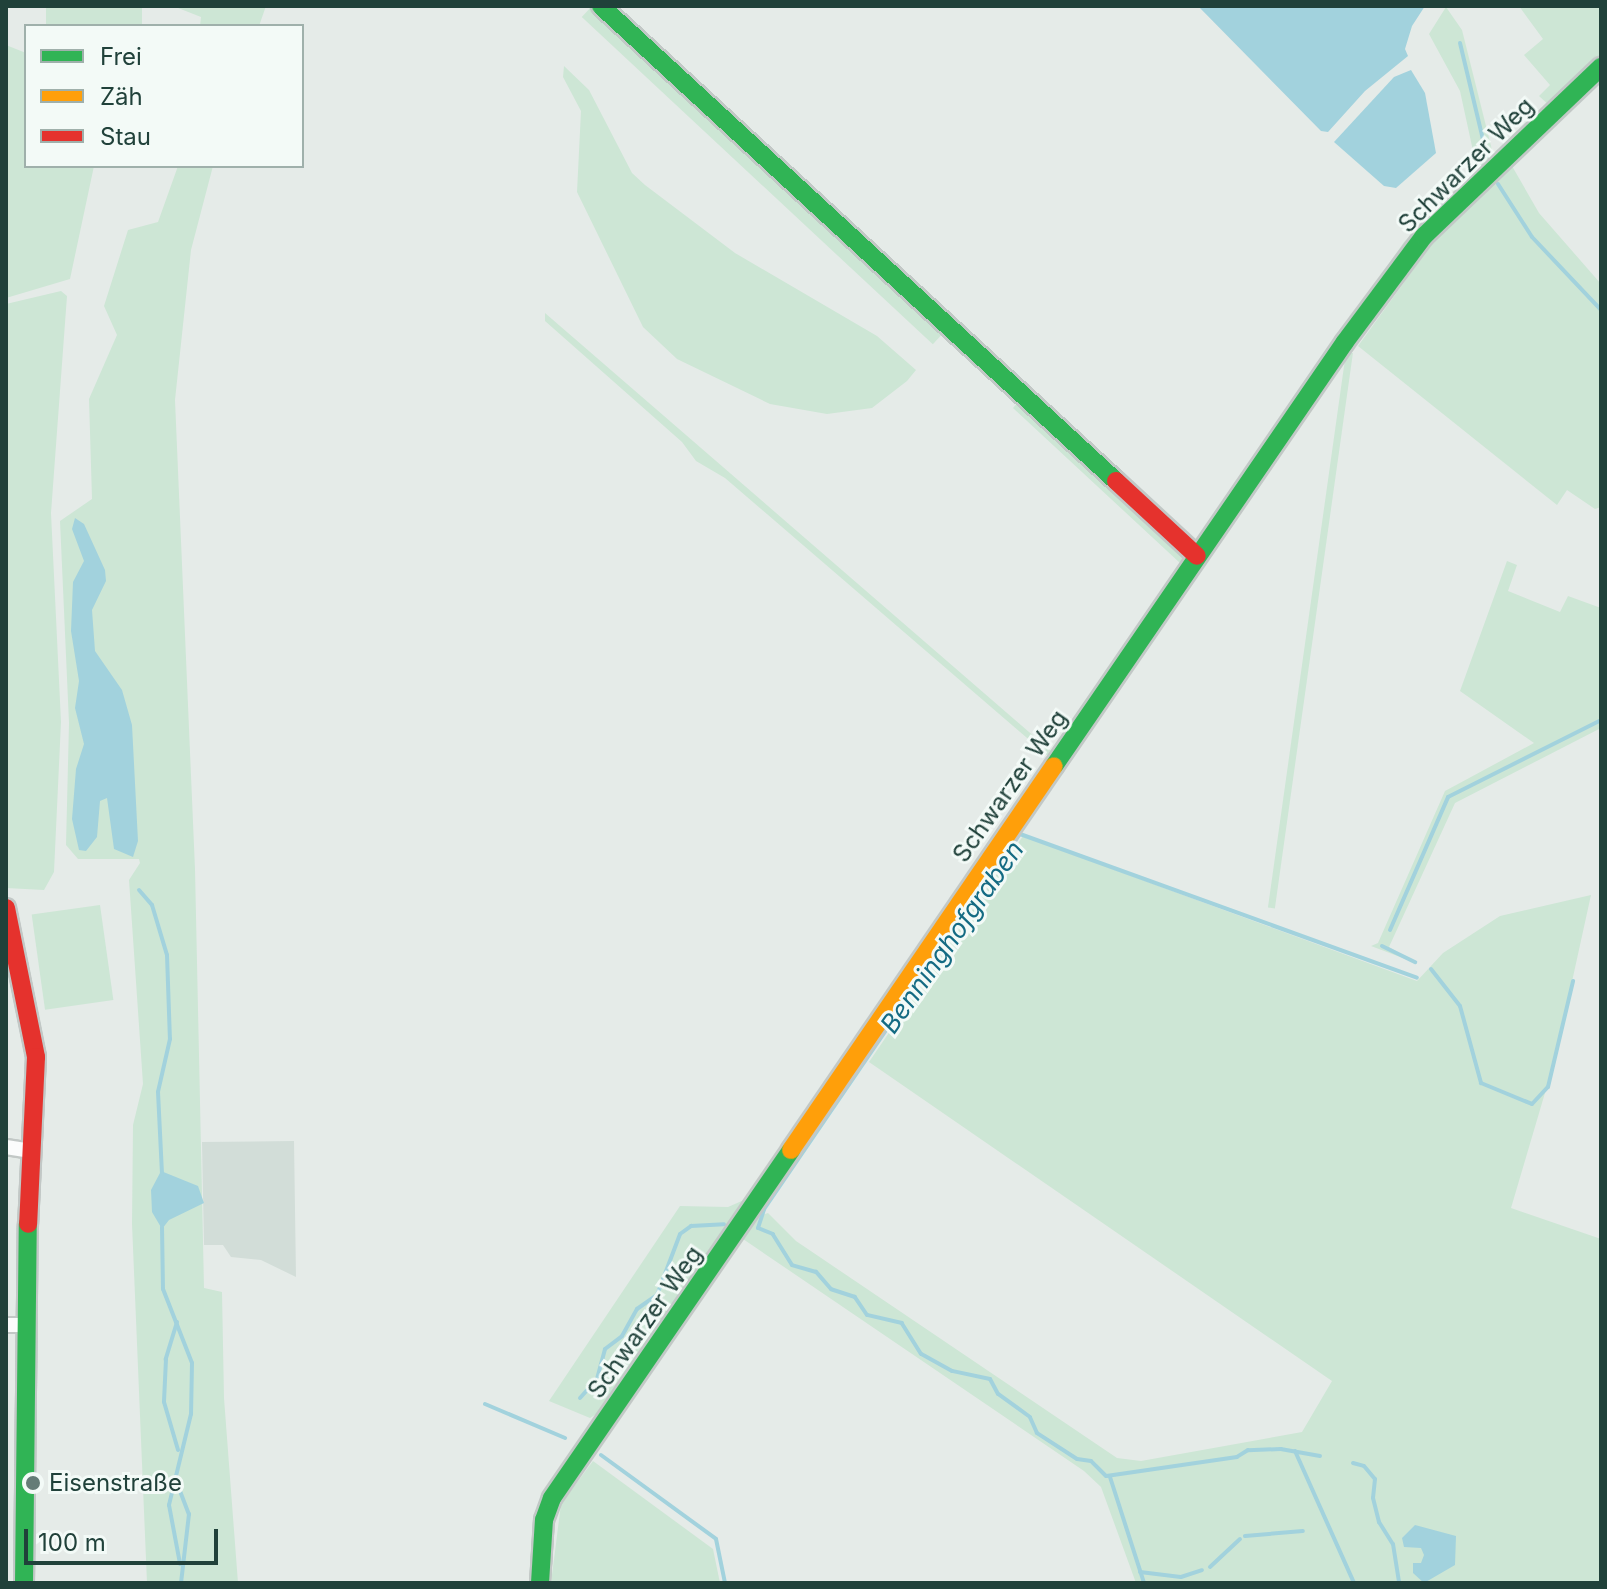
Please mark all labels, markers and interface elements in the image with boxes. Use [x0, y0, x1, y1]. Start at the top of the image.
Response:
legend [24, 24, 304, 168]
text: Frei [100, 42, 142, 71]
text: Zäh [100, 82, 143, 111]
street label: Schwarzer Weg [1392, 91, 1540, 239]
text: Stau [100, 122, 151, 151]
street label: Schwarzer Weg [947, 704, 1073, 868]
water label: Benninghofgraben [874, 835, 1030, 1039]
street label: Schwarzer Weg [582, 1240, 708, 1404]
place label: Eisenstraße [49, 1469, 182, 1497]
marker: Eisenstraße [24, 1474, 42, 1492]
scale bar [28, 1513, 222, 1563]
text: 100 m [38, 1528, 106, 1557]

